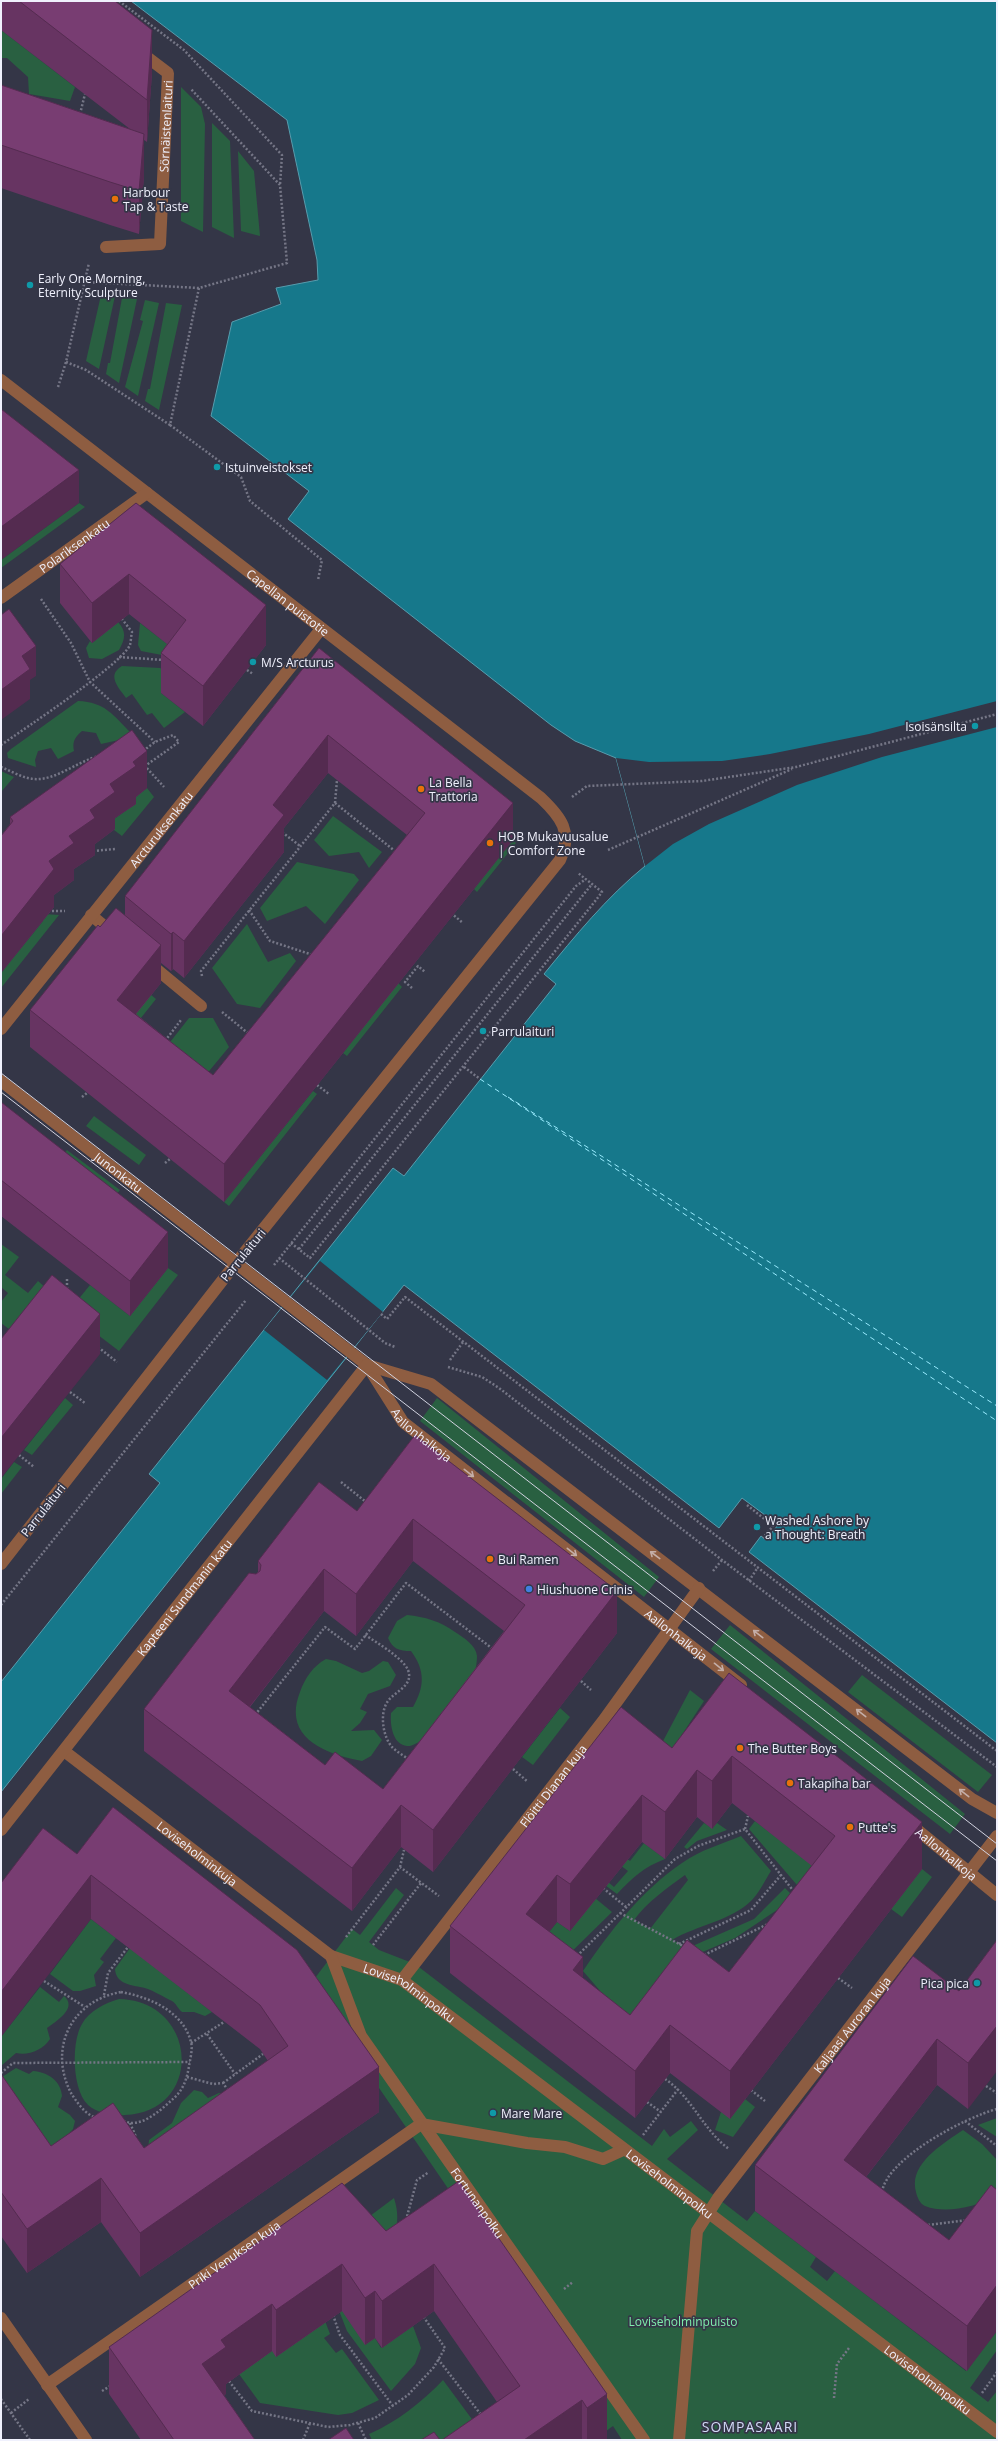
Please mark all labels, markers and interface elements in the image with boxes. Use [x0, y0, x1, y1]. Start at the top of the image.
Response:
street label: Sörnäistenlaituri [155, 80, 176, 173]
place label: Harbour Tap & Taste [123, 184, 189, 215]
marker: Harbour Tap & Taste [110, 194, 120, 204]
place label: Early One Morning, Eternity Sculpture [38, 270, 145, 301]
marker: Early One Morning, Eternity Sculpture [25, 280, 35, 290]
place label: Istuinveistokset [225, 459, 312, 476]
marker: Istuinveistokset [212, 462, 222, 472]
street label: Polariksenkatu [35, 514, 113, 577]
street label: Capellan puistotie [243, 565, 333, 640]
place label: M/S Arcturus [261, 654, 334, 671]
marker: M/S Arcturus [248, 657, 258, 667]
place label: Isoisänsilta [905, 718, 967, 735]
marker: Isoisänsilta [970, 721, 980, 731]
place label: La Bella Trattoria [429, 774, 478, 805]
marker: La Bella Trattoria [416, 784, 426, 794]
street label: Arcturuksenkatu [125, 788, 197, 871]
place label: HOB Mukavuusalue | Comfort Zone [498, 828, 609, 859]
marker: HOB Mukavuusalue | Comfort Zone [485, 838, 495, 848]
place label: Parrulaituri [491, 1023, 554, 1040]
marker: Parrulaituri [478, 1026, 488, 1036]
street label: Junonkatu [90, 1147, 147, 1197]
street label: Parrulaituri [216, 1225, 270, 1285]
street label: Aallonhalkoja [388, 1405, 456, 1466]
one-way arrow [464, 1469, 475, 1477]
street label: Parrulaituri [17, 1480, 69, 1540]
place label: Washed Ashore by a Thought: Breath [765, 1512, 870, 1543]
marker: Washed Ashore by a Thought: Breath [752, 1522, 762, 1532]
street label: Kapteeni Sundmanin katu [133, 1535, 235, 1659]
one-way arrow [567, 1548, 578, 1557]
one-way arrow [649, 1550, 660, 1559]
place label: Bui Ramen [498, 1551, 559, 1568]
marker: Bui Ramen [485, 1554, 495, 1564]
place label: Hiushuone Crinis [537, 1581, 633, 1598]
marker: Hiushuone Crinis [524, 1584, 534, 1594]
street label: Aallonhalkoja [641, 1605, 711, 1664]
one-way arrow [753, 1629, 764, 1638]
one-way arrow [713, 1662, 724, 1671]
one-way arrow [855, 1709, 866, 1717]
place label: The Butter Boys [748, 1740, 837, 1757]
street label: Flöitti Dianan kuja [515, 1741, 590, 1831]
marker: The Butter Boys [735, 1743, 745, 1753]
place label: Takapiha bar [798, 1775, 871, 1792]
marker: Takapiha bar [785, 1778, 795, 1788]
one-way arrow [958, 1788, 969, 1797]
street label: Loviseholminkuja [153, 1817, 241, 1890]
place label: Putte's [858, 1819, 897, 1836]
marker: Putte's [845, 1822, 855, 1832]
street label: Aallonhalkoja [912, 1823, 981, 1884]
street label: Loviseholminpolku [361, 1959, 459, 2026]
street label: Kaljaasi Auroran kuja [809, 1973, 894, 2076]
place label: Pica pica [920, 1975, 969, 1992]
marker: Pica pica [972, 1978, 982, 1988]
place label: Mare Mare [501, 2105, 563, 2122]
marker: Mare Mare [488, 2108, 498, 2118]
street label: Loviseholminpolku [623, 2145, 717, 2222]
street label: Fortunanpolku [447, 2164, 508, 2241]
street label: Priki Venuksen kuja [184, 2216, 283, 2293]
park label: Loviseholminpuisto [628, 2313, 738, 2330]
street label: Loviseholminpolku [881, 2341, 975, 2418]
district label: SOMPASAARI [702, 2417, 798, 2436]

